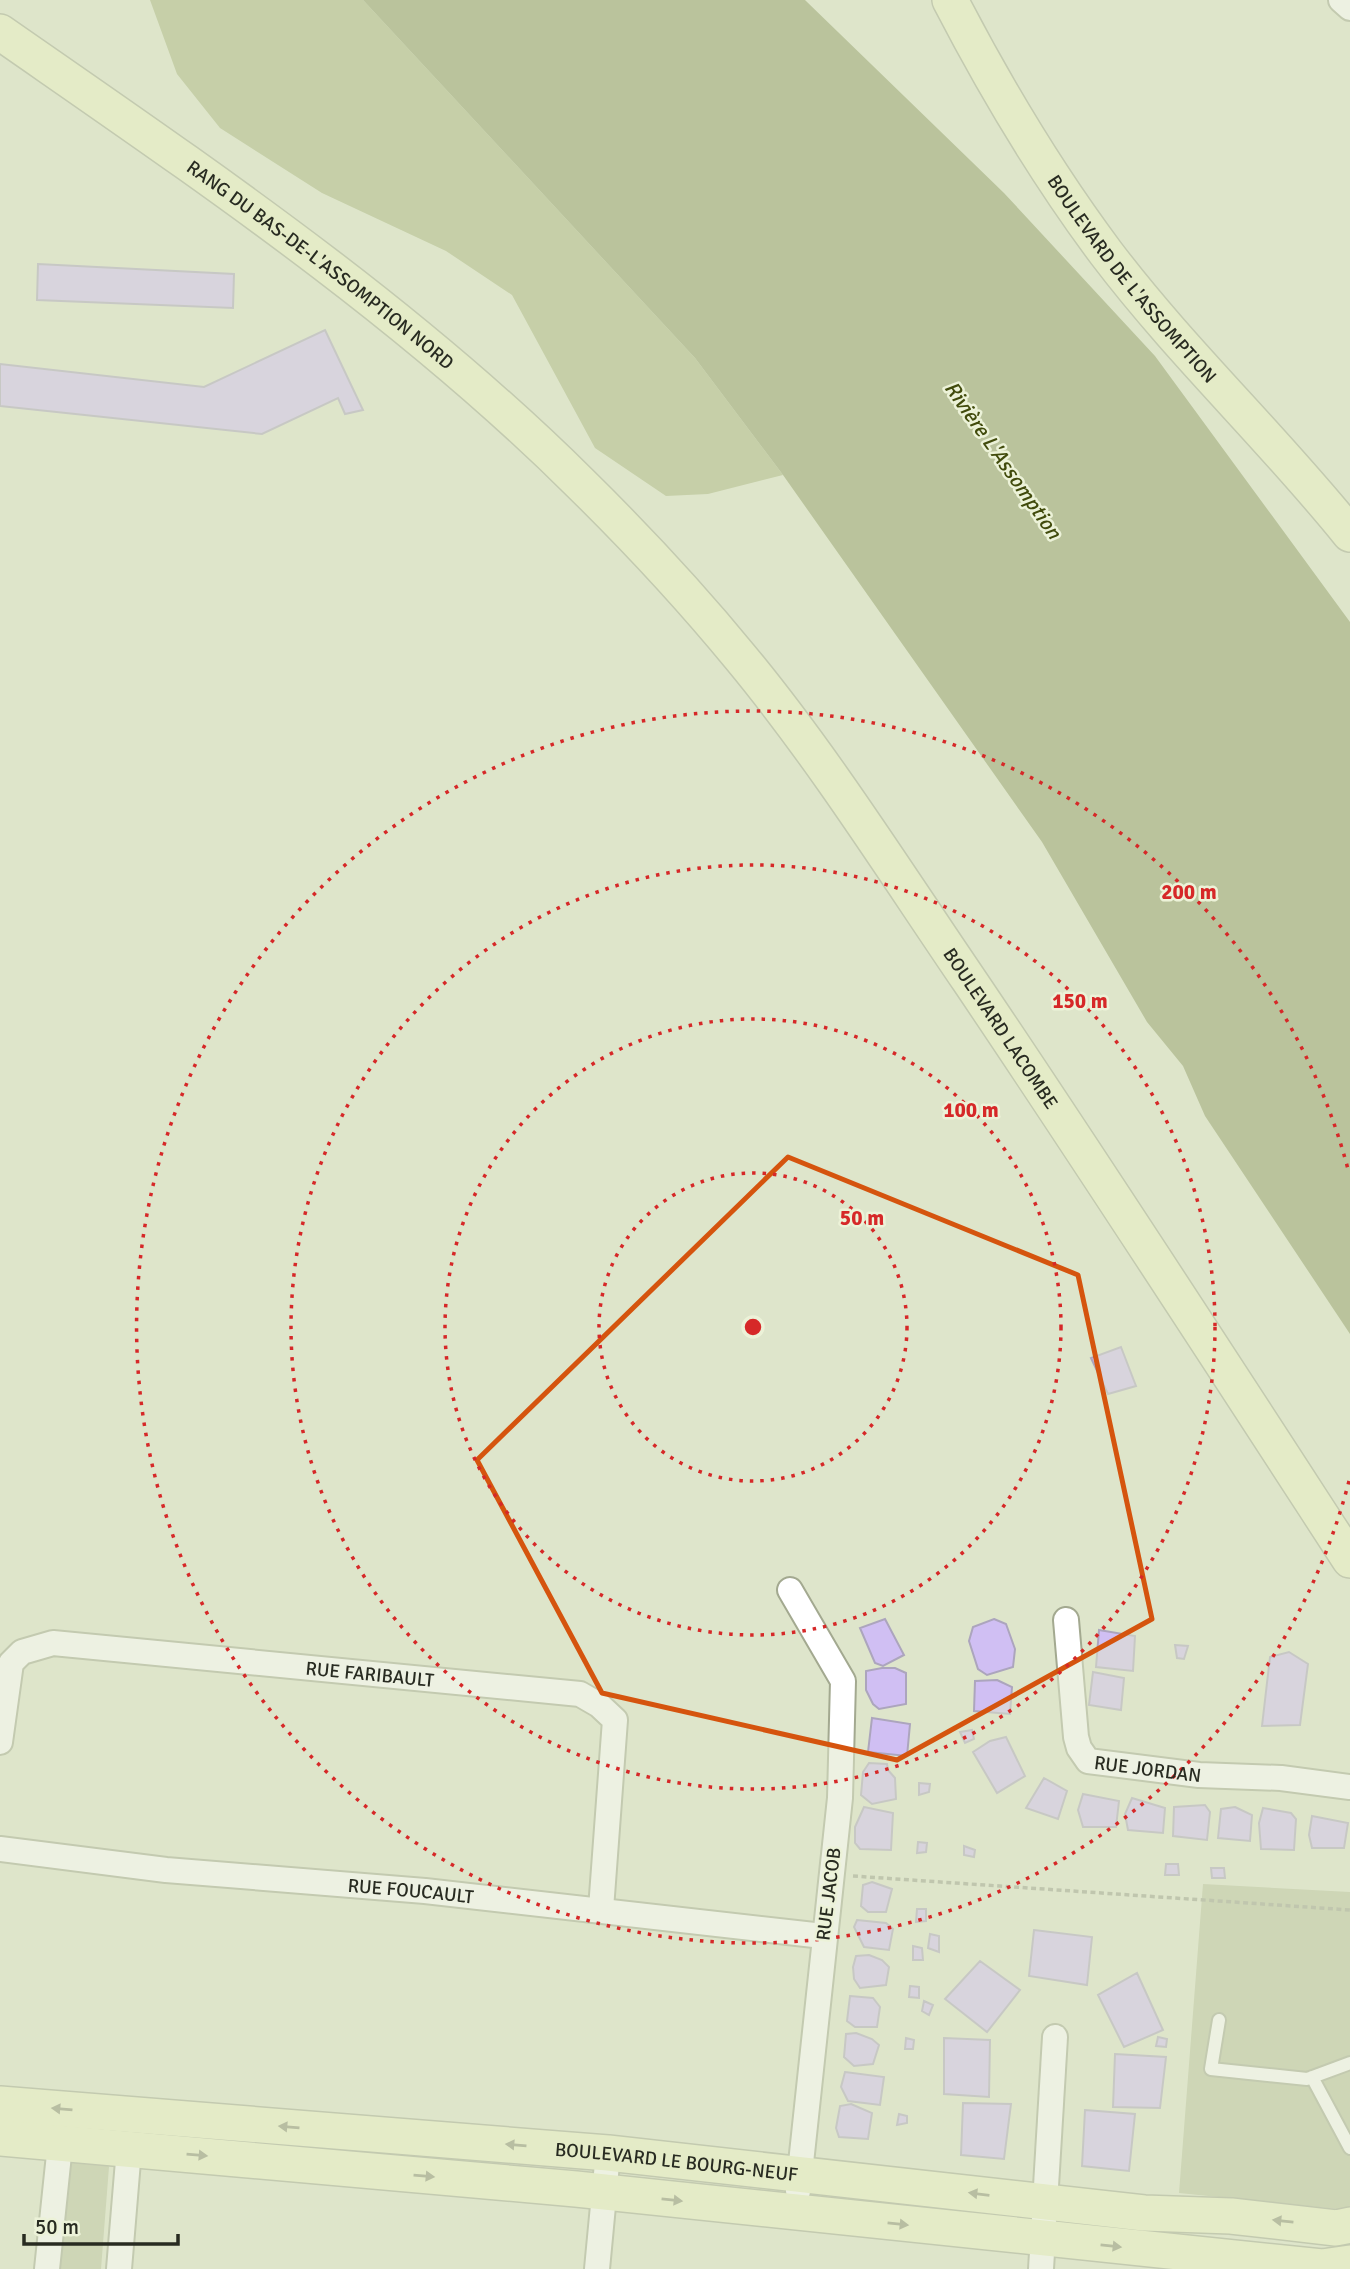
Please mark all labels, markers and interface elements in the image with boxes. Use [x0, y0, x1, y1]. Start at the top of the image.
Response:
street label: RANG DU BAS-DE-L'ASSOMPTION NORD [182, 155, 458, 375]
street label: BOULEVARD DE L'ASSOMPTION [1042, 171, 1222, 388]
water label: Rivière L'Assomption [939, 376, 1068, 544]
text: 200 m [1161, 879, 1217, 905]
street label: BOULEVARD LACOMBE [938, 943, 1063, 1114]
text: 150 m [1052, 988, 1108, 1014]
text: 100 m [943, 1097, 999, 1123]
text: 50 m [840, 1205, 884, 1231]
centre of rings [741, 1315, 765, 1339]
street label: RUE FARIBAULT [305, 1657, 436, 1693]
street label: RUE JORDAN [1093, 1751, 1203, 1788]
street label: RUE JACOB [811, 1846, 847, 1942]
street label: RUE FOUCAULT [347, 1874, 476, 1909]
one-way arrow [51, 2103, 73, 2114]
one-way arrow [278, 2121, 300, 2132]
street label: BOULEVARD LE BOURG-NEUF [554, 2138, 799, 2187]
one-way arrow [505, 2139, 527, 2150]
one-way arrow [187, 2150, 209, 2161]
one-way arrow [413, 2171, 435, 2182]
one-way arrow [968, 2189, 990, 2200]
one-way arrow [661, 2194, 683, 2205]
scale bar [24, 2202, 178, 2246]
text: 50 m [35, 2214, 79, 2240]
one-way arrow [1272, 2216, 1294, 2227]
one-way arrow [888, 2218, 910, 2229]
one-way arrow [1100, 2241, 1122, 2252]

